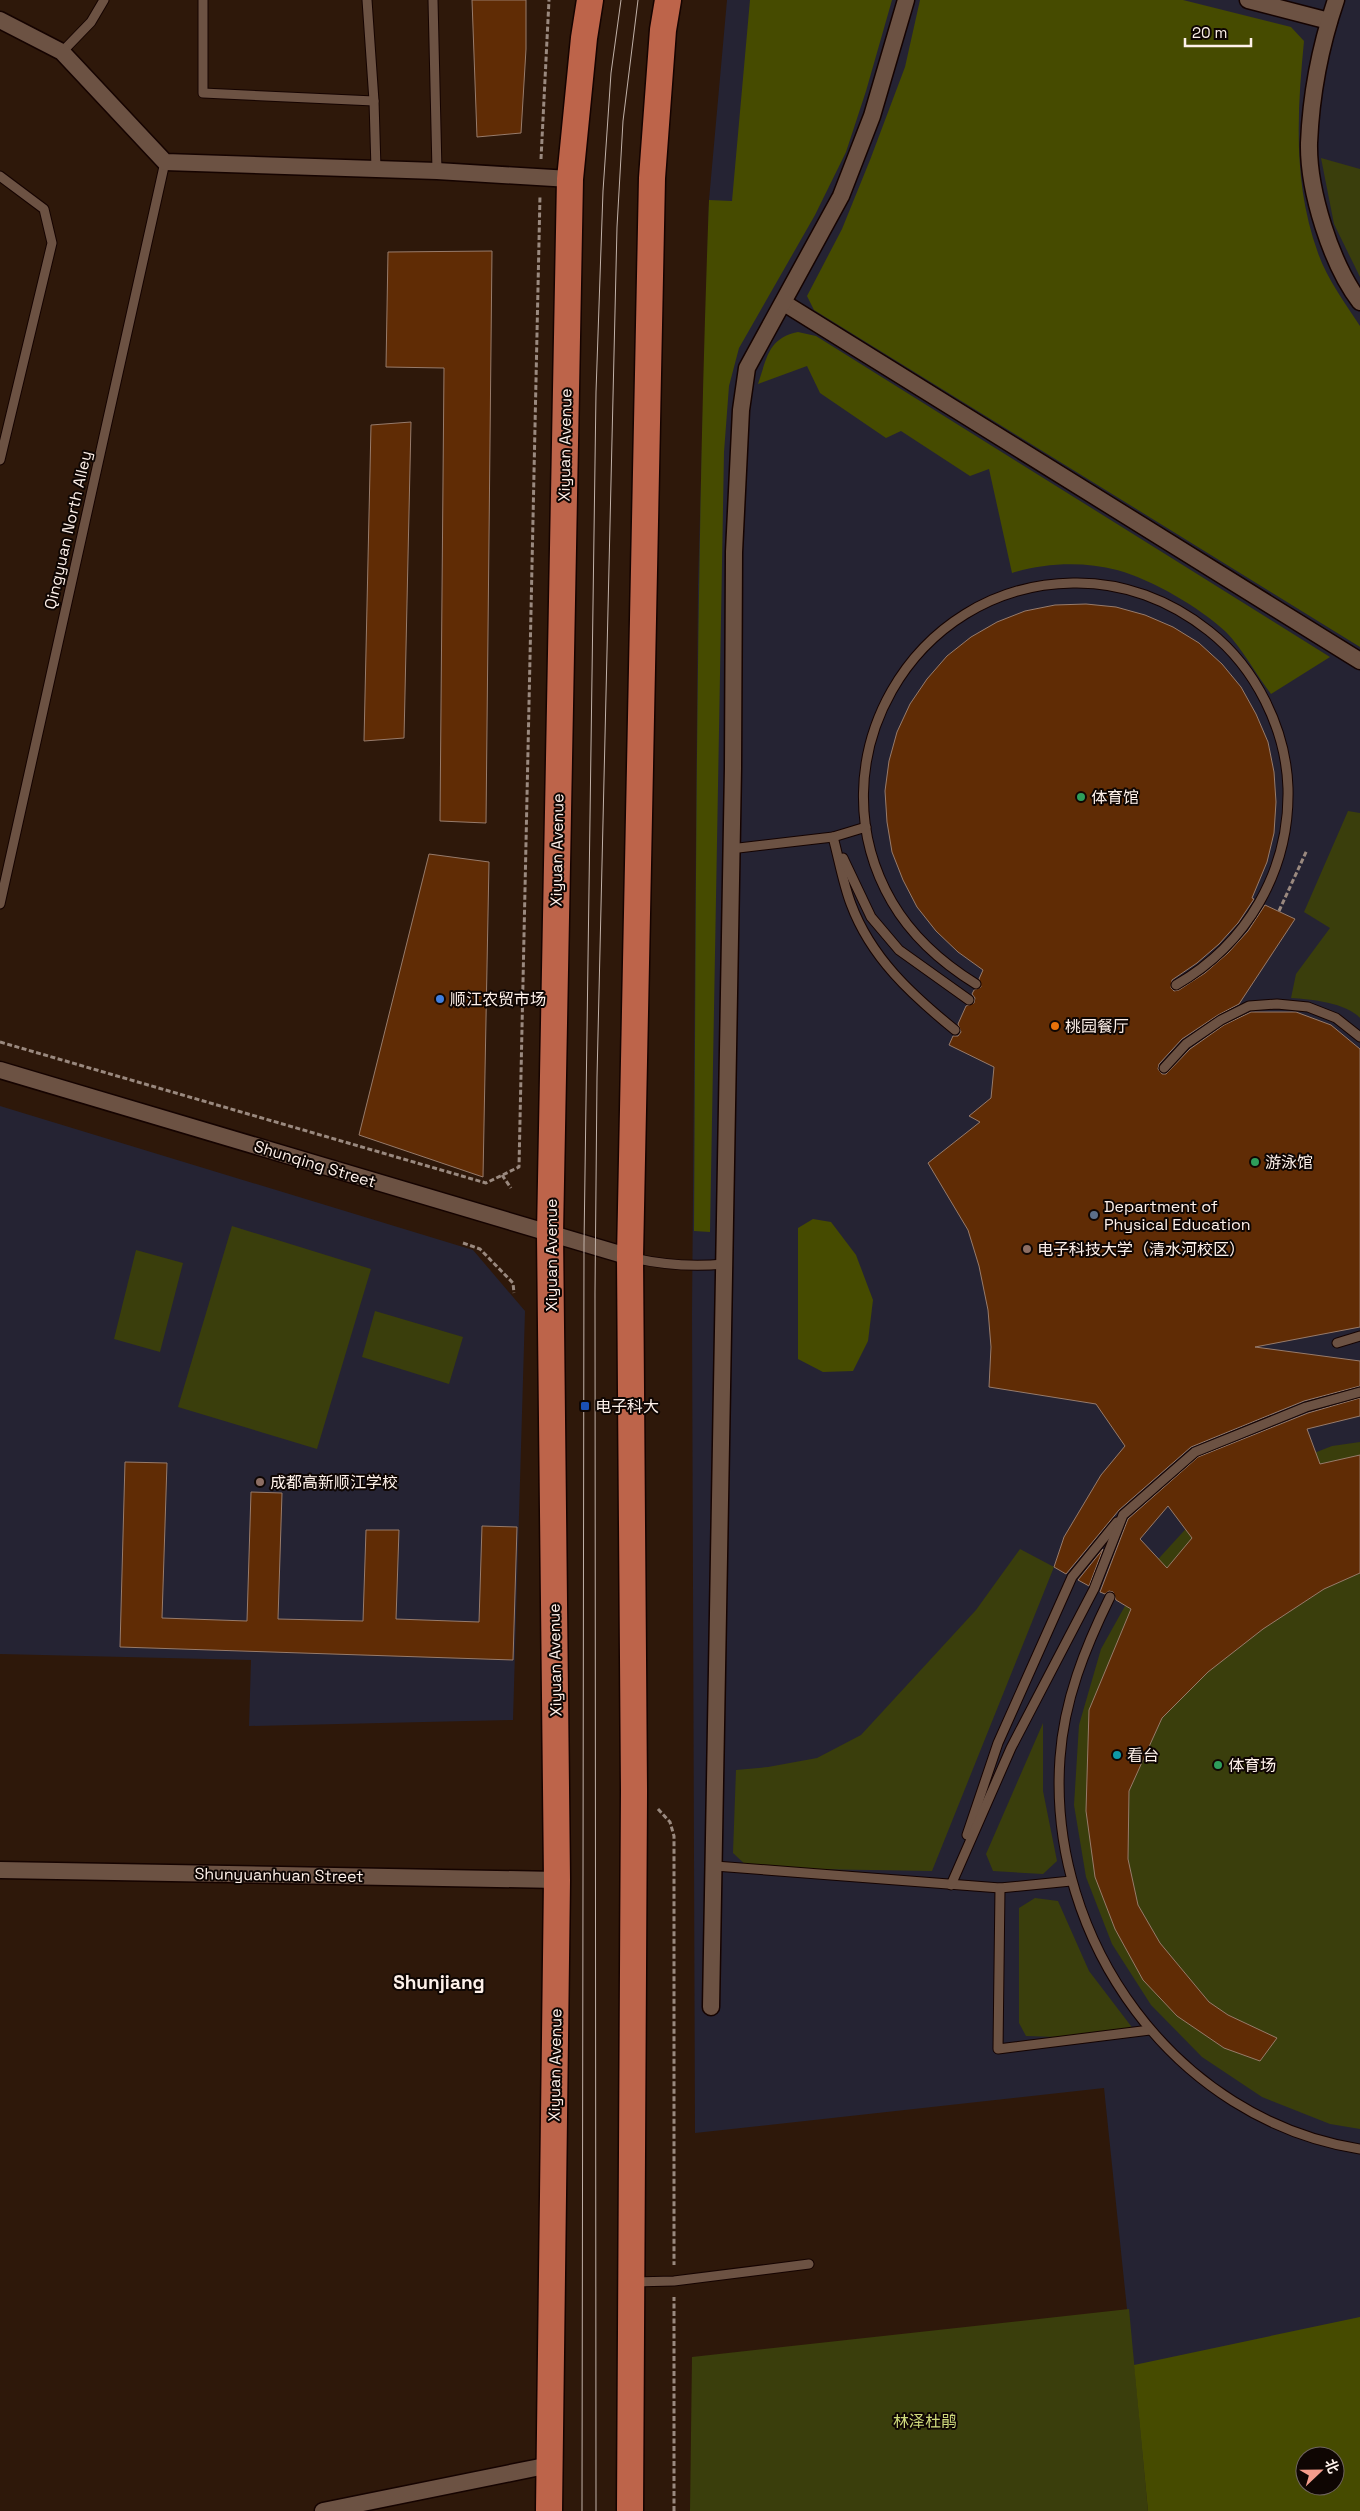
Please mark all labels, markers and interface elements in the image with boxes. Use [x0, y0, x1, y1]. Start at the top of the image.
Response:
scale bar [1185, 15, 1251, 47]
text: 20 m [1192, 23, 1227, 42]
street label: Xiyuan Avenue [554, 388, 576, 502]
street label: Qingyuan North Alley [40, 449, 96, 611]
place label: 体育馆 [1091, 787, 1139, 808]
marker: 体育馆 [1075, 791, 1087, 803]
street label: Xiyuan Avenue [546, 793, 568, 907]
place label: 顺江农贸市场 [450, 989, 546, 1010]
marker: 顺江农贸市场 [434, 993, 446, 1005]
place label: 桃园餐厅 [1065, 1016, 1129, 1037]
marker: 桃园餐厅 [1049, 1020, 1061, 1032]
street label: Shunqing Street [251, 1135, 379, 1193]
place label: 游泳馆 [1265, 1152, 1313, 1173]
marker: 游泳馆 [1249, 1156, 1261, 1168]
place label: Department of Physical Education [1104, 1196, 1251, 1235]
street label: Xiyuan Avenue [541, 1198, 562, 1312]
marker: Department of Physical Education [1088, 1209, 1100, 1221]
place label: 电子科技大学（清水河校区） [1037, 1239, 1245, 1260]
marker: 电子科技大学（清水河校区） [1021, 1243, 1033, 1255]
place label: 电子科大 [595, 1396, 659, 1417]
marker: 电子科大 [579, 1400, 591, 1412]
place label: 成都高新顺江学校 [270, 1472, 398, 1493]
marker: 成都高新顺江学校 [254, 1476, 266, 1488]
street label: Xiyuan Avenue [544, 1603, 566, 1717]
place label: 看台 [1127, 1745, 1159, 1766]
marker: 看台 [1111, 1749, 1123, 1761]
place label: 体育场 [1228, 1755, 1276, 1776]
marker: 体育场 [1212, 1759, 1224, 1771]
street label: Shunyuanhuan Street [194, 1863, 364, 1887]
district label: Shunjiang [393, 1970, 485, 1995]
street label: Xiyuan Avenue [544, 2008, 566, 2122]
park label: 林泽杜鹃 [893, 2411, 957, 2432]
north arrow [1295, 2446, 1345, 2496]
text: 北 [1321, 2456, 1343, 2476]

